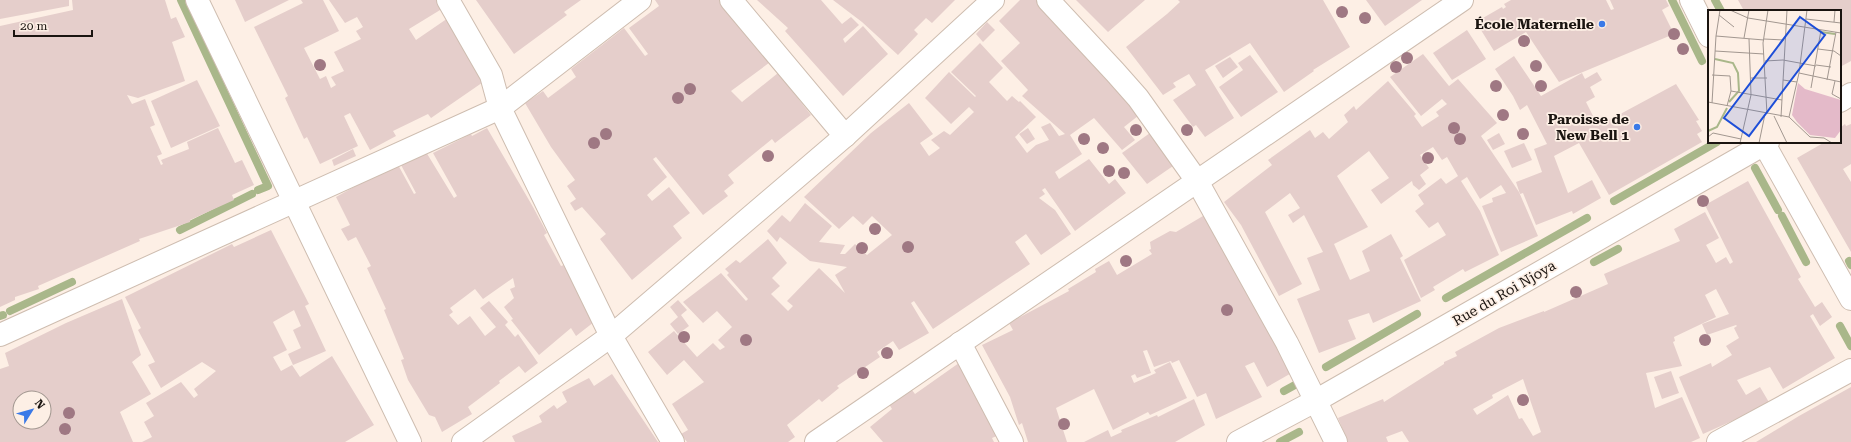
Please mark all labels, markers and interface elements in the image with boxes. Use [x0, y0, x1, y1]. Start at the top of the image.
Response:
inset map [1708, 10, 1841, 143]
scale bar [14, 12, 92, 38]
place label: École Maternelle [1475, 16, 1594, 32]
text: 20 m [20, 19, 47, 33]
marker: École Maternelle [1597, 19, 1607, 29]
place label: Paroisse de New Bell 1 [1548, 111, 1629, 143]
marker: Paroisse de New Bell 1 [1632, 122, 1642, 132]
street label: Rue du Roi Njoya [1450, 257, 1559, 329]
north arrow [12, 390, 52, 430]
text: N [32, 397, 48, 412]

